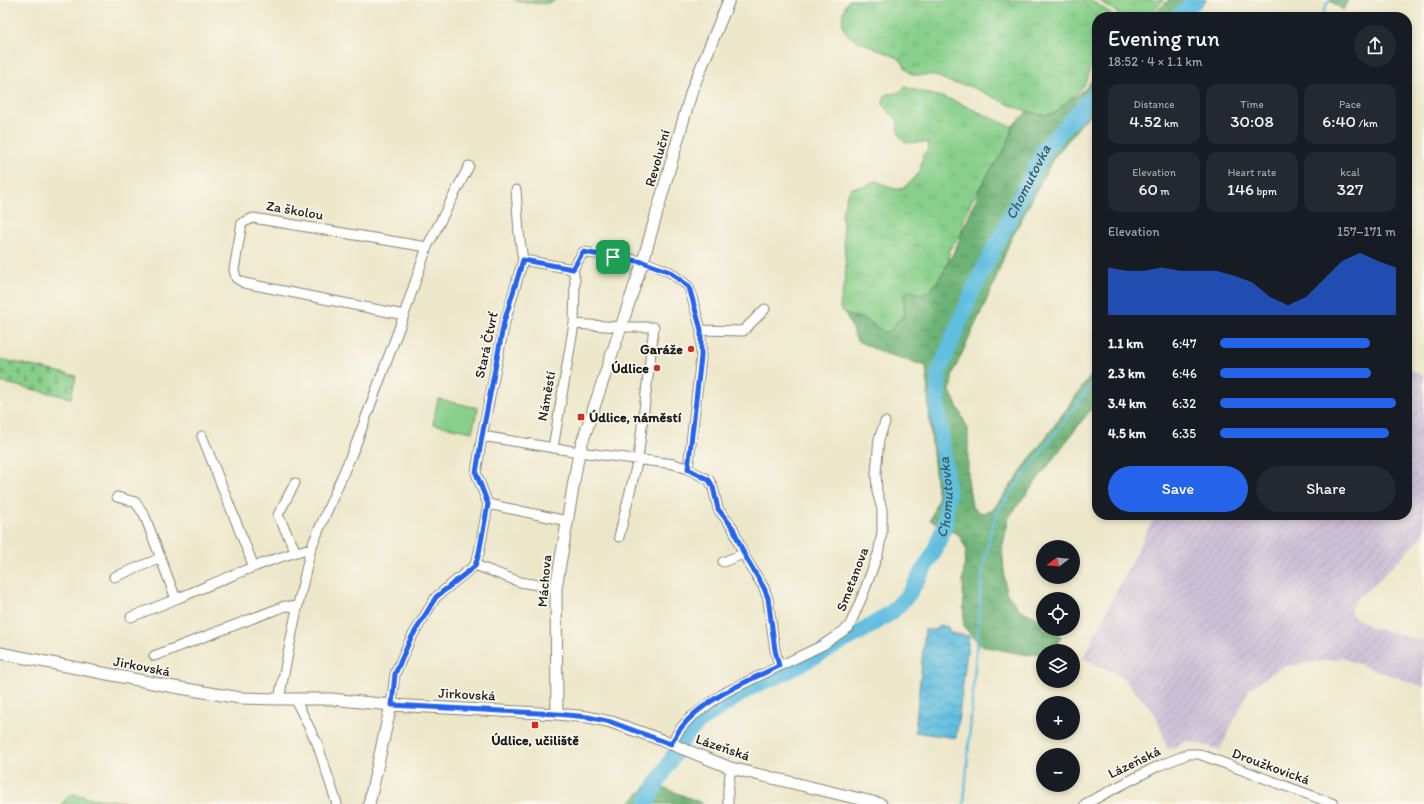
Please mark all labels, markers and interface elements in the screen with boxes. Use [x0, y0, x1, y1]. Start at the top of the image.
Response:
text: Evening run [1108, 25, 1220, 52]
button: share [1354, 25, 1396, 67]
text: 18:52 · 4 × 1.1 km [1108, 54, 1202, 69]
text: Distance [1133, 98, 1175, 111]
text: Time [1240, 98, 1264, 111]
text: Pace [1339, 98, 1361, 111]
text: 4.52 [1129, 111, 1162, 131]
text: 30:08 [1230, 111, 1274, 131]
text: 6:40 [1322, 111, 1356, 131]
text: km [1162, 117, 1179, 130]
text: /km [1356, 117, 1378, 130]
street label: Revoluční [641, 127, 674, 189]
water label: Chomutovka [1002, 142, 1055, 222]
text: Elevation [1132, 166, 1176, 179]
text: Heart rate [1228, 166, 1276, 179]
text: kcal [1340, 166, 1360, 179]
text: 60 [1138, 179, 1158, 199]
text: 146 [1227, 179, 1254, 199]
text: 327 [1337, 179, 1363, 199]
text: m [1158, 185, 1170, 198]
text: bpm [1254, 185, 1277, 198]
street label: Za školou [265, 197, 325, 224]
text: Elevation [1108, 224, 1160, 239]
text: 157–171 m [1337, 224, 1396, 239]
pin [596, 240, 630, 274]
icon: arrive [602, 246, 624, 268]
street label: Stará Čtvrť [471, 310, 502, 380]
text: 1.1 km [1108, 336, 1143, 351]
text: 6:47 [1172, 336, 1196, 351]
place label: Garáže [640, 341, 683, 358]
marker: Garáže [686, 344, 696, 354]
place label: Údlice [611, 360, 649, 377]
marker: Údlice [652, 363, 662, 373]
text: 2.3 km [1108, 366, 1145, 381]
text: 6:46 [1172, 366, 1197, 381]
street label: Náměstí [534, 369, 559, 422]
text: 3.4 km [1108, 396, 1146, 411]
text: 6:32 [1172, 396, 1196, 411]
place label: Údlice, náměstí [589, 409, 682, 426]
marker: Údlice, náměstí [576, 412, 586, 422]
text: 4.5 km [1108, 426, 1146, 441]
text: 6:35 [1172, 426, 1196, 441]
water label: Chomutovka [932, 456, 957, 540]
button: Save [1108, 466, 1248, 512]
button: Share [1256, 466, 1396, 512]
north arrow [1036, 540, 1080, 584]
map controls [1036, 540, 1080, 792]
street label: Smetanova [832, 544, 873, 614]
street label: Máchova [534, 554, 555, 608]
button: locate [1036, 592, 1080, 636]
button: layers [1036, 644, 1080, 688]
street label: Jirkovská [112, 653, 172, 680]
street label: Jirkovská [438, 685, 497, 705]
button: + [1036, 696, 1080, 740]
marker: Údlice, učiliště [530, 720, 540, 730]
street label: Lázeňská [693, 730, 753, 765]
place label: Údlice, učiliště [491, 732, 579, 749]
street label: Lázeňská [1105, 742, 1164, 782]
street label: Droužkovická [1230, 745, 1313, 789]
button: − [1036, 748, 1080, 792]

